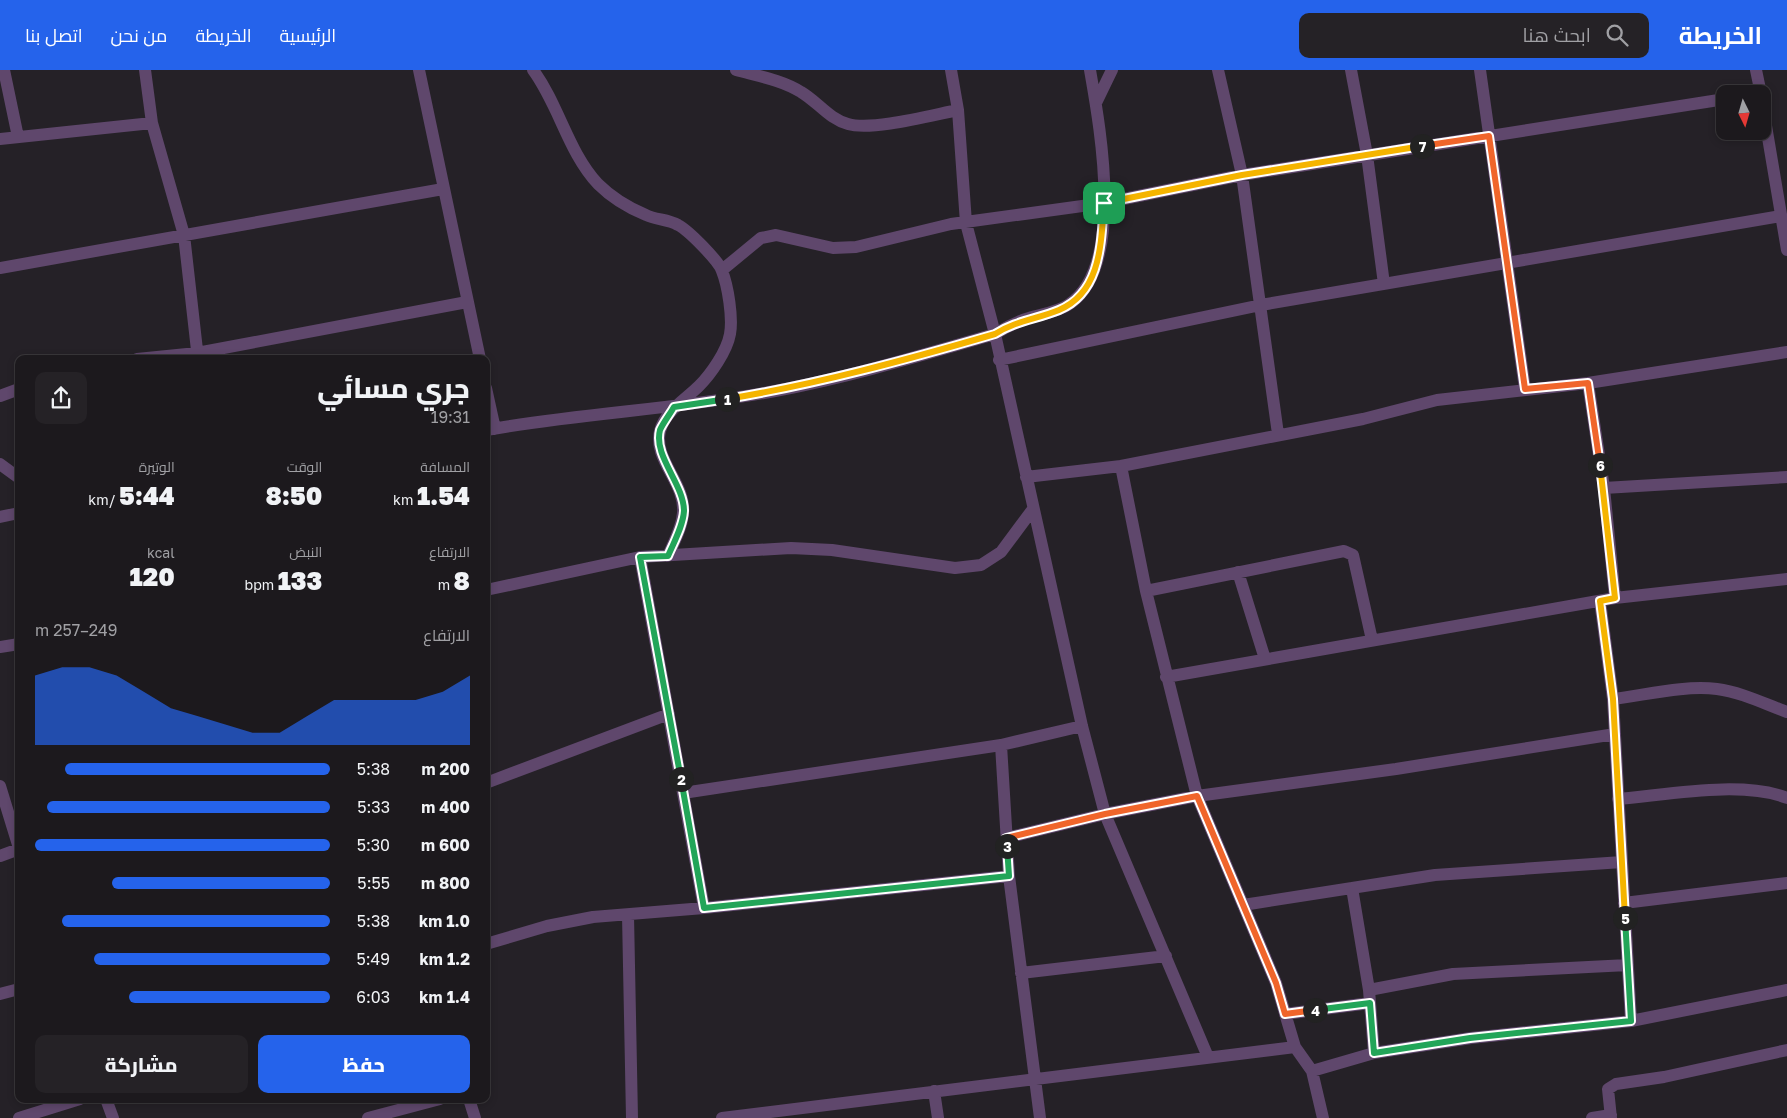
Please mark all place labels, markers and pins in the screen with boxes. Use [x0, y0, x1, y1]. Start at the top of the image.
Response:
pin: 7 [1410, 134, 1434, 158]
pin [1083, 182, 1125, 224]
pin: 1 [714, 386, 740, 412]
pin: 6 [1588, 452, 1612, 478]
pin: 2 [668, 766, 694, 792]
pin: 3 [994, 834, 1020, 858]
pin: 5 [1612, 906, 1638, 930]
pin: 4 [1302, 998, 1328, 1022]

